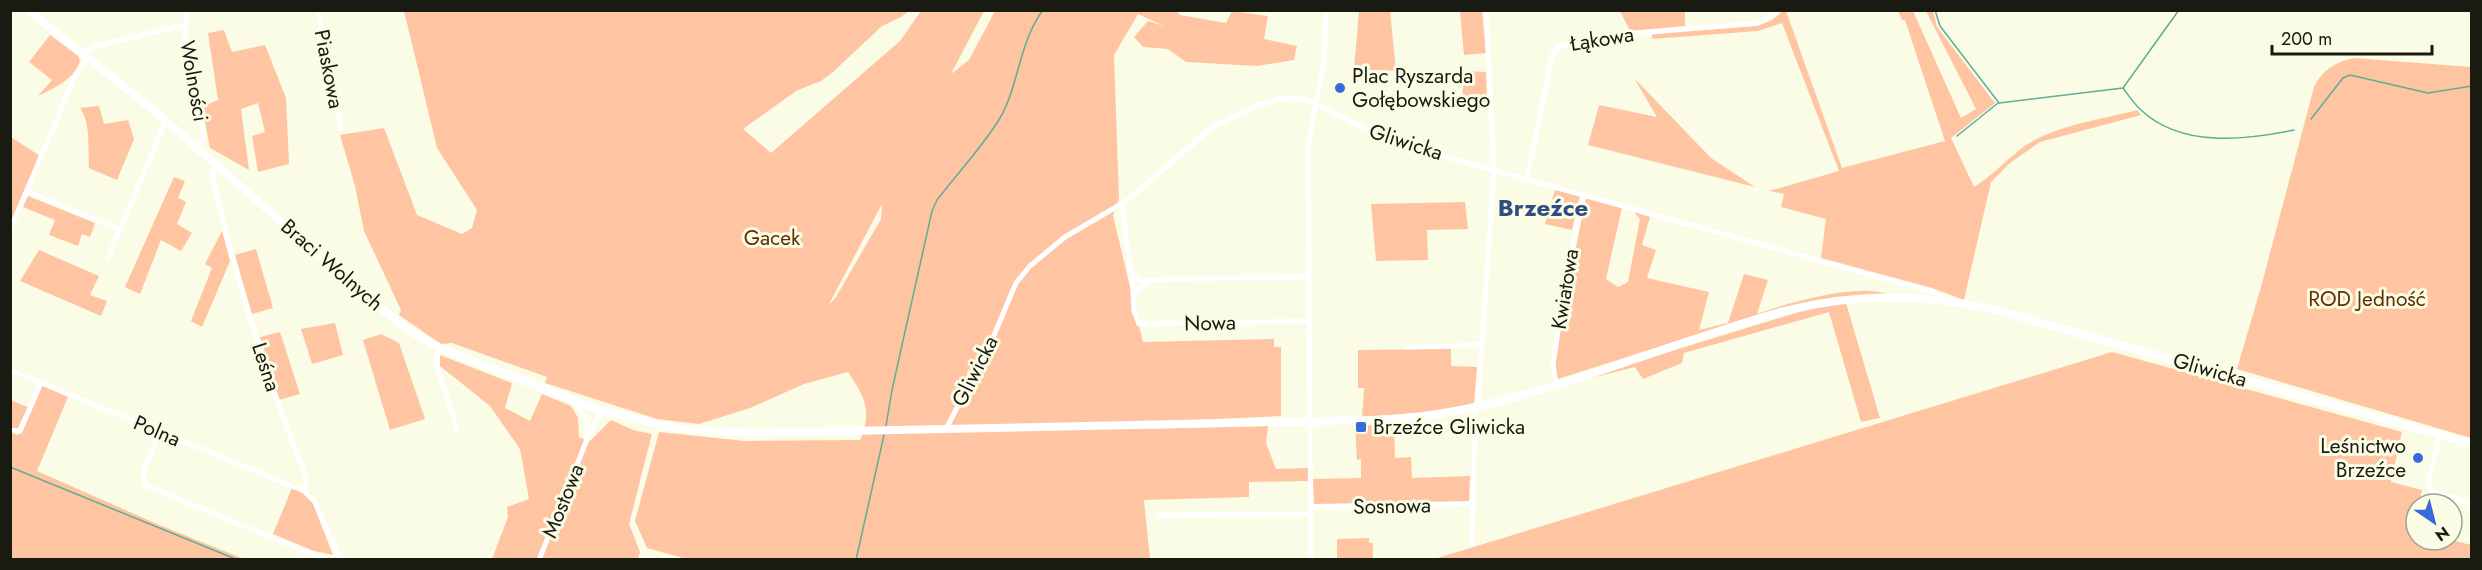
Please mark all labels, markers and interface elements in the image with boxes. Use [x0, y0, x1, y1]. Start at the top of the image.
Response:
scale bar [2272, 18, 2432, 56]
street label: Łąkowa [1567, 19, 1636, 59]
text: 200 m [2281, 26, 2332, 52]
street label: Piaskowa [307, 27, 351, 111]
street label: Wolności [172, 38, 216, 124]
place label: Plac Ryszarda Gołębowskiego [1352, 61, 1490, 115]
marker: Plac Ryszarda Gołębowskiego [1333, 81, 1347, 95]
street label: Gliwicka [1365, 116, 1447, 168]
district label: Brzeźce [1498, 190, 1588, 225]
street label: Braci Wolnych [274, 212, 390, 318]
park label: Gacek [744, 223, 801, 253]
street label: Kwiatowa [1544, 247, 1586, 331]
park label: ROD Jedność [2308, 284, 2426, 314]
street label: Nowa [1184, 308, 1236, 338]
street label: Gliwicka [944, 330, 1006, 412]
street label: Leśna [244, 339, 288, 395]
street label: Gliwicka [2169, 345, 2251, 395]
street label: Polna [129, 408, 185, 454]
place label: Brzeźce Gliwicka [1373, 412, 1525, 442]
marker: Brzeźce Gliwicka [1354, 420, 1368, 434]
place label: Leśnictwo Brzeźce [2320, 431, 2406, 485]
marker: Leśnictwo Brzeźce [2411, 451, 2425, 465]
street label: Mostowa [535, 459, 591, 543]
street label: Sosnowa [1353, 490, 1431, 522]
north arrow [2404, 492, 2464, 552]
text: N [2431, 521, 2454, 547]

